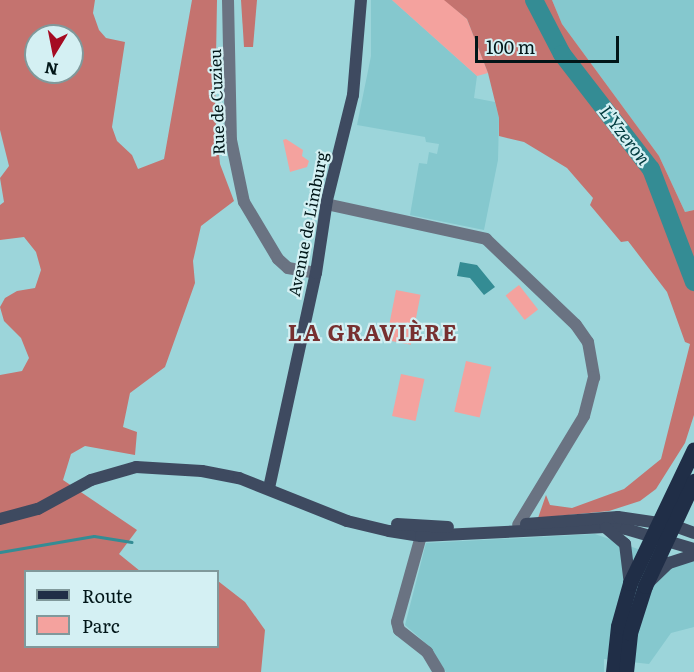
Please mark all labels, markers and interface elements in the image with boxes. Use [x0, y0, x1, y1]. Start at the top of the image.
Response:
north arrow [24, 24, 84, 84]
scale bar [478, 24, 622, 62]
text: 100 m [486, 33, 535, 60]
street label: Rue de Cuzieu [205, 49, 227, 155]
text: N [43, 57, 60, 83]
water label: L'Yzeron [595, 101, 655, 169]
street label: Avenue de Limburg [284, 150, 330, 298]
district label: LA GRAVIÈRE [288, 319, 458, 345]
legend [24, 570, 219, 648]
text: Route [82, 582, 132, 609]
text: Parc [82, 612, 120, 639]

